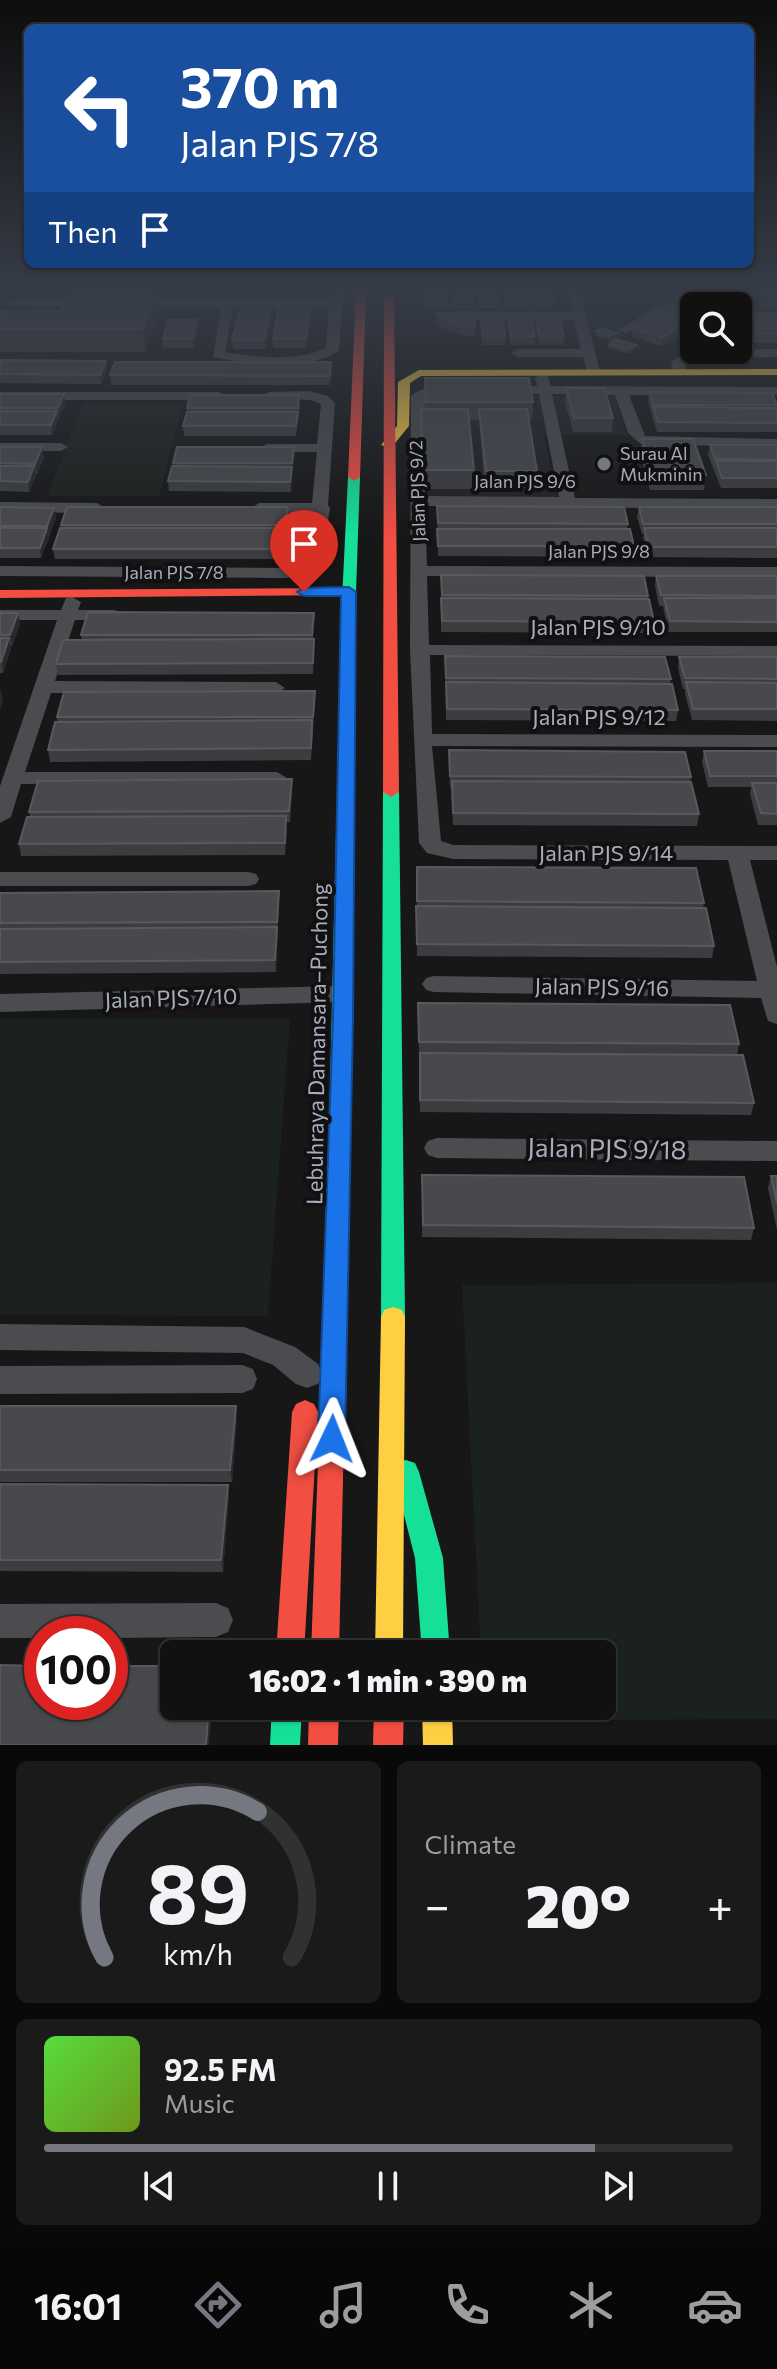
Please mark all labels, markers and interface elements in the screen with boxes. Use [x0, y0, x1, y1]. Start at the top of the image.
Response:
text: 370 m [180, 51, 339, 120]
icon: left [48, 56, 152, 160]
text: Jalan PJS 7/8 [180, 120, 379, 164]
icon: arrive [133, 208, 177, 252]
text: Then [48, 212, 117, 249]
map controls [680, 292, 752, 364]
button: search [680, 292, 752, 364]
street label: Jalan PJS 9/2 [404, 440, 430, 542]
place label: Surau Al Mukminin [620, 442, 703, 485]
marker: Surau Al Mukminin [595, 455, 613, 473]
street label: Jalan PJS 9/6 [474, 470, 576, 492]
pin [270, 510, 338, 592]
icon: arrive [282, 522, 326, 566]
street label: Jalan PJS 9/8 [548, 540, 650, 562]
street label: Jalan PJS 7/8 [124, 561, 224, 583]
street label: Jalan PJS 9/10 [530, 613, 666, 640]
street label: Jalan PJS 9/12 [532, 703, 666, 730]
street label: Jalan PJS 9/14 [539, 839, 673, 866]
street label: Lebuhraya Damansara–Puchong [300, 883, 333, 1205]
street label: Jalan PJS 9/16 [534, 972, 670, 1001]
street label: Jalan PJS 7/10 [104, 982, 238, 1013]
street label: Jalan PJS 9/18 [527, 1131, 687, 1164]
position arrow [290, 1397, 374, 1481]
speed limit sign: 100 [24, 1616, 128, 1720]
text: 16:02 · 1 min · 390 m [249, 1661, 527, 1698]
text: Climate [425, 1828, 516, 1859]
text: 89 [147, 1839, 250, 1941]
text: 20° [526, 1867, 631, 1940]
text: − [425, 1877, 450, 1931]
text: + [707, 1877, 733, 1931]
text: km/h [163, 1936, 233, 1971]
text: 92.5 FM [164, 2050, 277, 2087]
text: Music [164, 2087, 235, 2118]
icon: previous [137, 2164, 181, 2208]
icon: pause [366, 2164, 410, 2208]
icon: next [596, 2164, 640, 2208]
icon: directions [190, 2277, 246, 2333]
icon: music [315, 2277, 371, 2333]
icon: phone [439, 2277, 495, 2333]
icon: climate [563, 2277, 619, 2333]
icon: car [687, 2277, 743, 2333]
text: 16:01 [34, 2283, 122, 2327]

